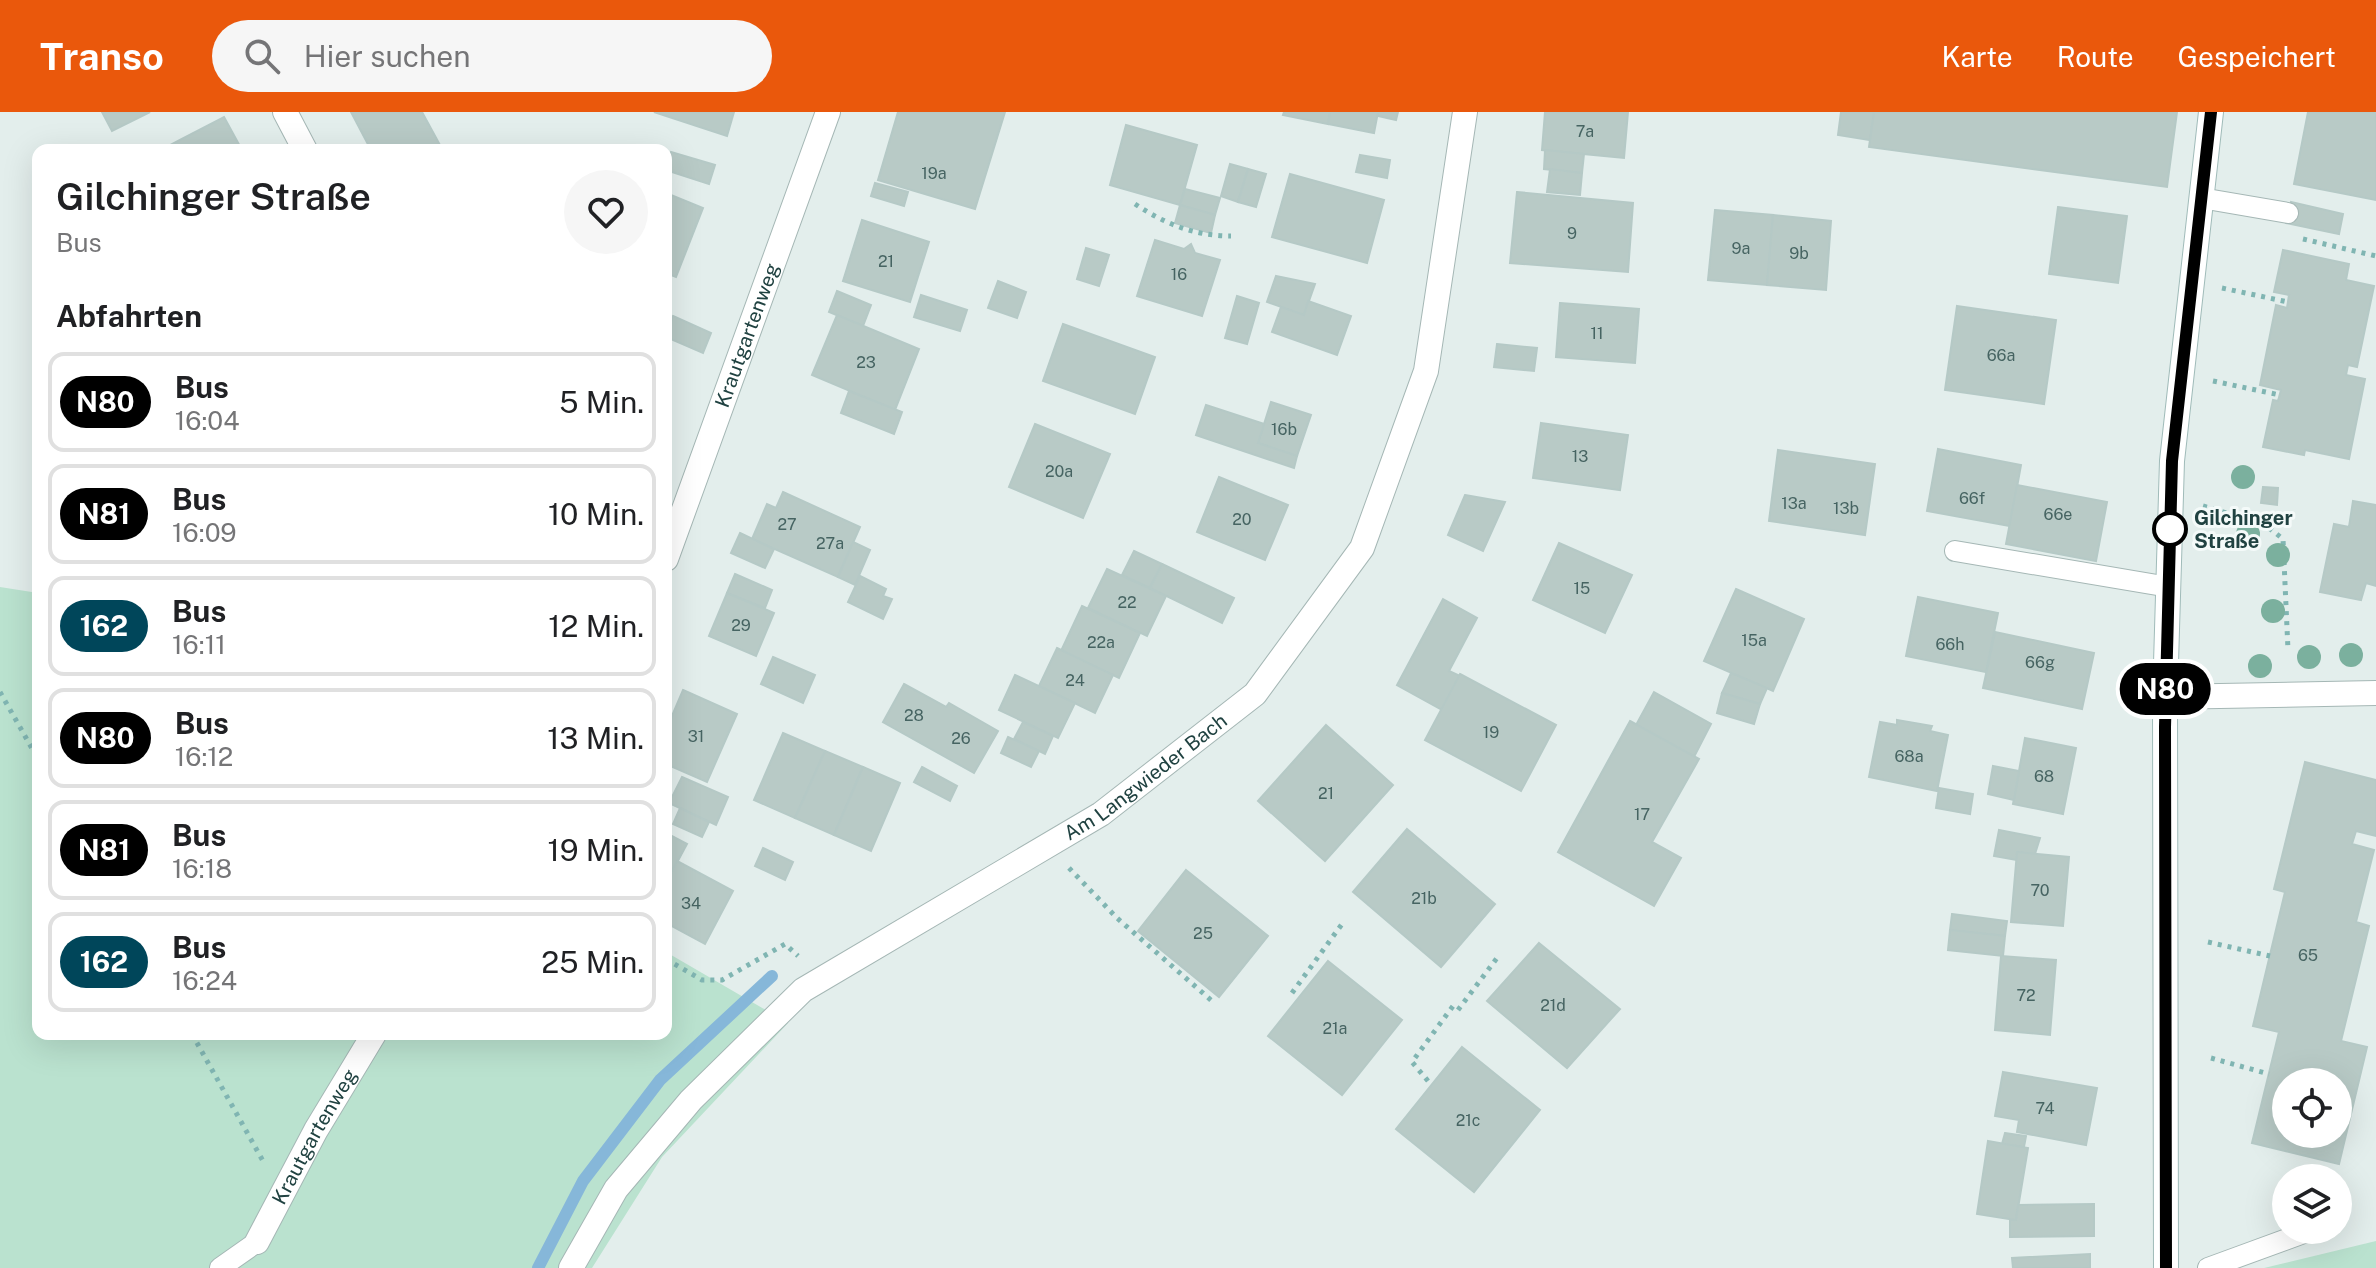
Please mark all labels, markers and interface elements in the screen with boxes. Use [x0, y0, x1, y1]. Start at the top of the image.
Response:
search box [212, 20, 772, 92]
text: Transo [40, 34, 164, 79]
icon: search [240, 34, 284, 78]
text: Hier suchen [304, 38, 471, 74]
text: Karte [1941, 40, 2013, 73]
text: Route [2057, 40, 2134, 73]
text: Gespeichert [2178, 40, 2336, 73]
house number: 7a [1576, 122, 1594, 141]
house number: 19a [921, 164, 947, 183]
button: heart [564, 170, 648, 254]
text: Gilchinger Straße [56, 174, 371, 219]
house number: 9 [1567, 224, 1577, 243]
text: Bus [56, 227, 102, 258]
house number: 9a [1732, 239, 1750, 258]
house number: 9b [1789, 244, 1809, 263]
house number: 21 [878, 252, 894, 271]
street label: Krautgartenweg [710, 260, 784, 411]
house number: 16 [1171, 265, 1187, 284]
text: Abfahrten [56, 298, 202, 334]
house number: 11 [1590, 324, 1604, 343]
house number: 66a [1987, 346, 2015, 365]
house number: 23 [856, 353, 876, 372]
text: Bus [175, 369, 229, 405]
text: 5 Min. [559, 384, 644, 420]
text: N80 [76, 385, 135, 418]
text: 16:04 [175, 405, 240, 436]
house number: 16b [1271, 420, 1297, 439]
house number: 13 [1572, 447, 1588, 466]
house number: 20a [1045, 462, 1073, 481]
text: Bus [172, 481, 226, 517]
house number: 66f [1959, 489, 1985, 508]
house number: 13a [1781, 494, 1807, 513]
text: 10 Min. [548, 496, 644, 532]
text: N81 [78, 497, 130, 530]
house number: 13b [1833, 499, 1859, 518]
house number: 66e [2044, 505, 2072, 524]
place label: Gilchinger Straße [2194, 506, 2293, 553]
house number: 20 [1232, 510, 1252, 529]
marker: Gilchinger Straße [2153, 512, 2187, 546]
house number: 27 [777, 515, 797, 534]
text: 16:09 [172, 517, 237, 548]
house number: 27a [816, 534, 844, 553]
house number: 15 [1574, 579, 1590, 598]
text: Bus [172, 593, 226, 629]
house number: 22 [1117, 593, 1137, 612]
text: 12 Min. [548, 608, 644, 644]
text: 162 [80, 609, 128, 642]
house number: 29 [731, 616, 751, 635]
text: 16:11 [172, 629, 226, 660]
house number: 15a [1741, 631, 1767, 650]
house number: 22a [1087, 633, 1115, 652]
house number: 66h [1935, 635, 1965, 654]
house number: 66g [2025, 653, 2055, 672]
line badge: N80 [2119, 663, 2211, 715]
house number: 24 [1065, 671, 1085, 690]
text: N80 [2136, 672, 2194, 705]
text: Bus [175, 705, 229, 741]
house number: 28 [904, 706, 924, 725]
street label: Am Langwieder Bach [1060, 708, 1232, 845]
text: 13 Min. [547, 720, 644, 756]
text: N80 [76, 721, 135, 754]
house number: 19 [1483, 723, 1499, 742]
house number: 31 [688, 727, 704, 746]
house number: 26 [951, 729, 971, 748]
text: 16:12 [175, 741, 233, 772]
house number: 68a [1894, 747, 1924, 766]
house number: 68 [2034, 767, 2054, 786]
house number: 21 [1318, 784, 1334, 803]
house number: 17 [1634, 805, 1650, 824]
text: Bus [172, 817, 226, 853]
text: 19 Min. [548, 832, 644, 868]
text: N81 [78, 833, 130, 866]
text: 16:18 [172, 853, 232, 884]
house number: 70 [2030, 881, 2050, 900]
house number: 21b [1411, 889, 1437, 908]
house number: 34 [681, 894, 701, 913]
house number: 25 [1193, 924, 1213, 943]
text: Bus [172, 929, 226, 965]
text: 25 Min. [541, 944, 644, 980]
text: 162 [80, 945, 128, 978]
house number: 65 [2298, 946, 2318, 965]
text: 16:24 [172, 965, 237, 996]
house number: 72 [2016, 986, 2036, 1005]
house number: 21d [1540, 996, 1566, 1015]
house number: 21a [1323, 1019, 1347, 1038]
street label: Krautgartenweg [267, 1064, 362, 1209]
map controls [2272, 1068, 2352, 1244]
button: locate [2272, 1068, 2352, 1148]
house number: 74 [2035, 1099, 2055, 1118]
house number: 21c [1456, 1111, 1480, 1130]
button: layers [2272, 1164, 2352, 1244]

